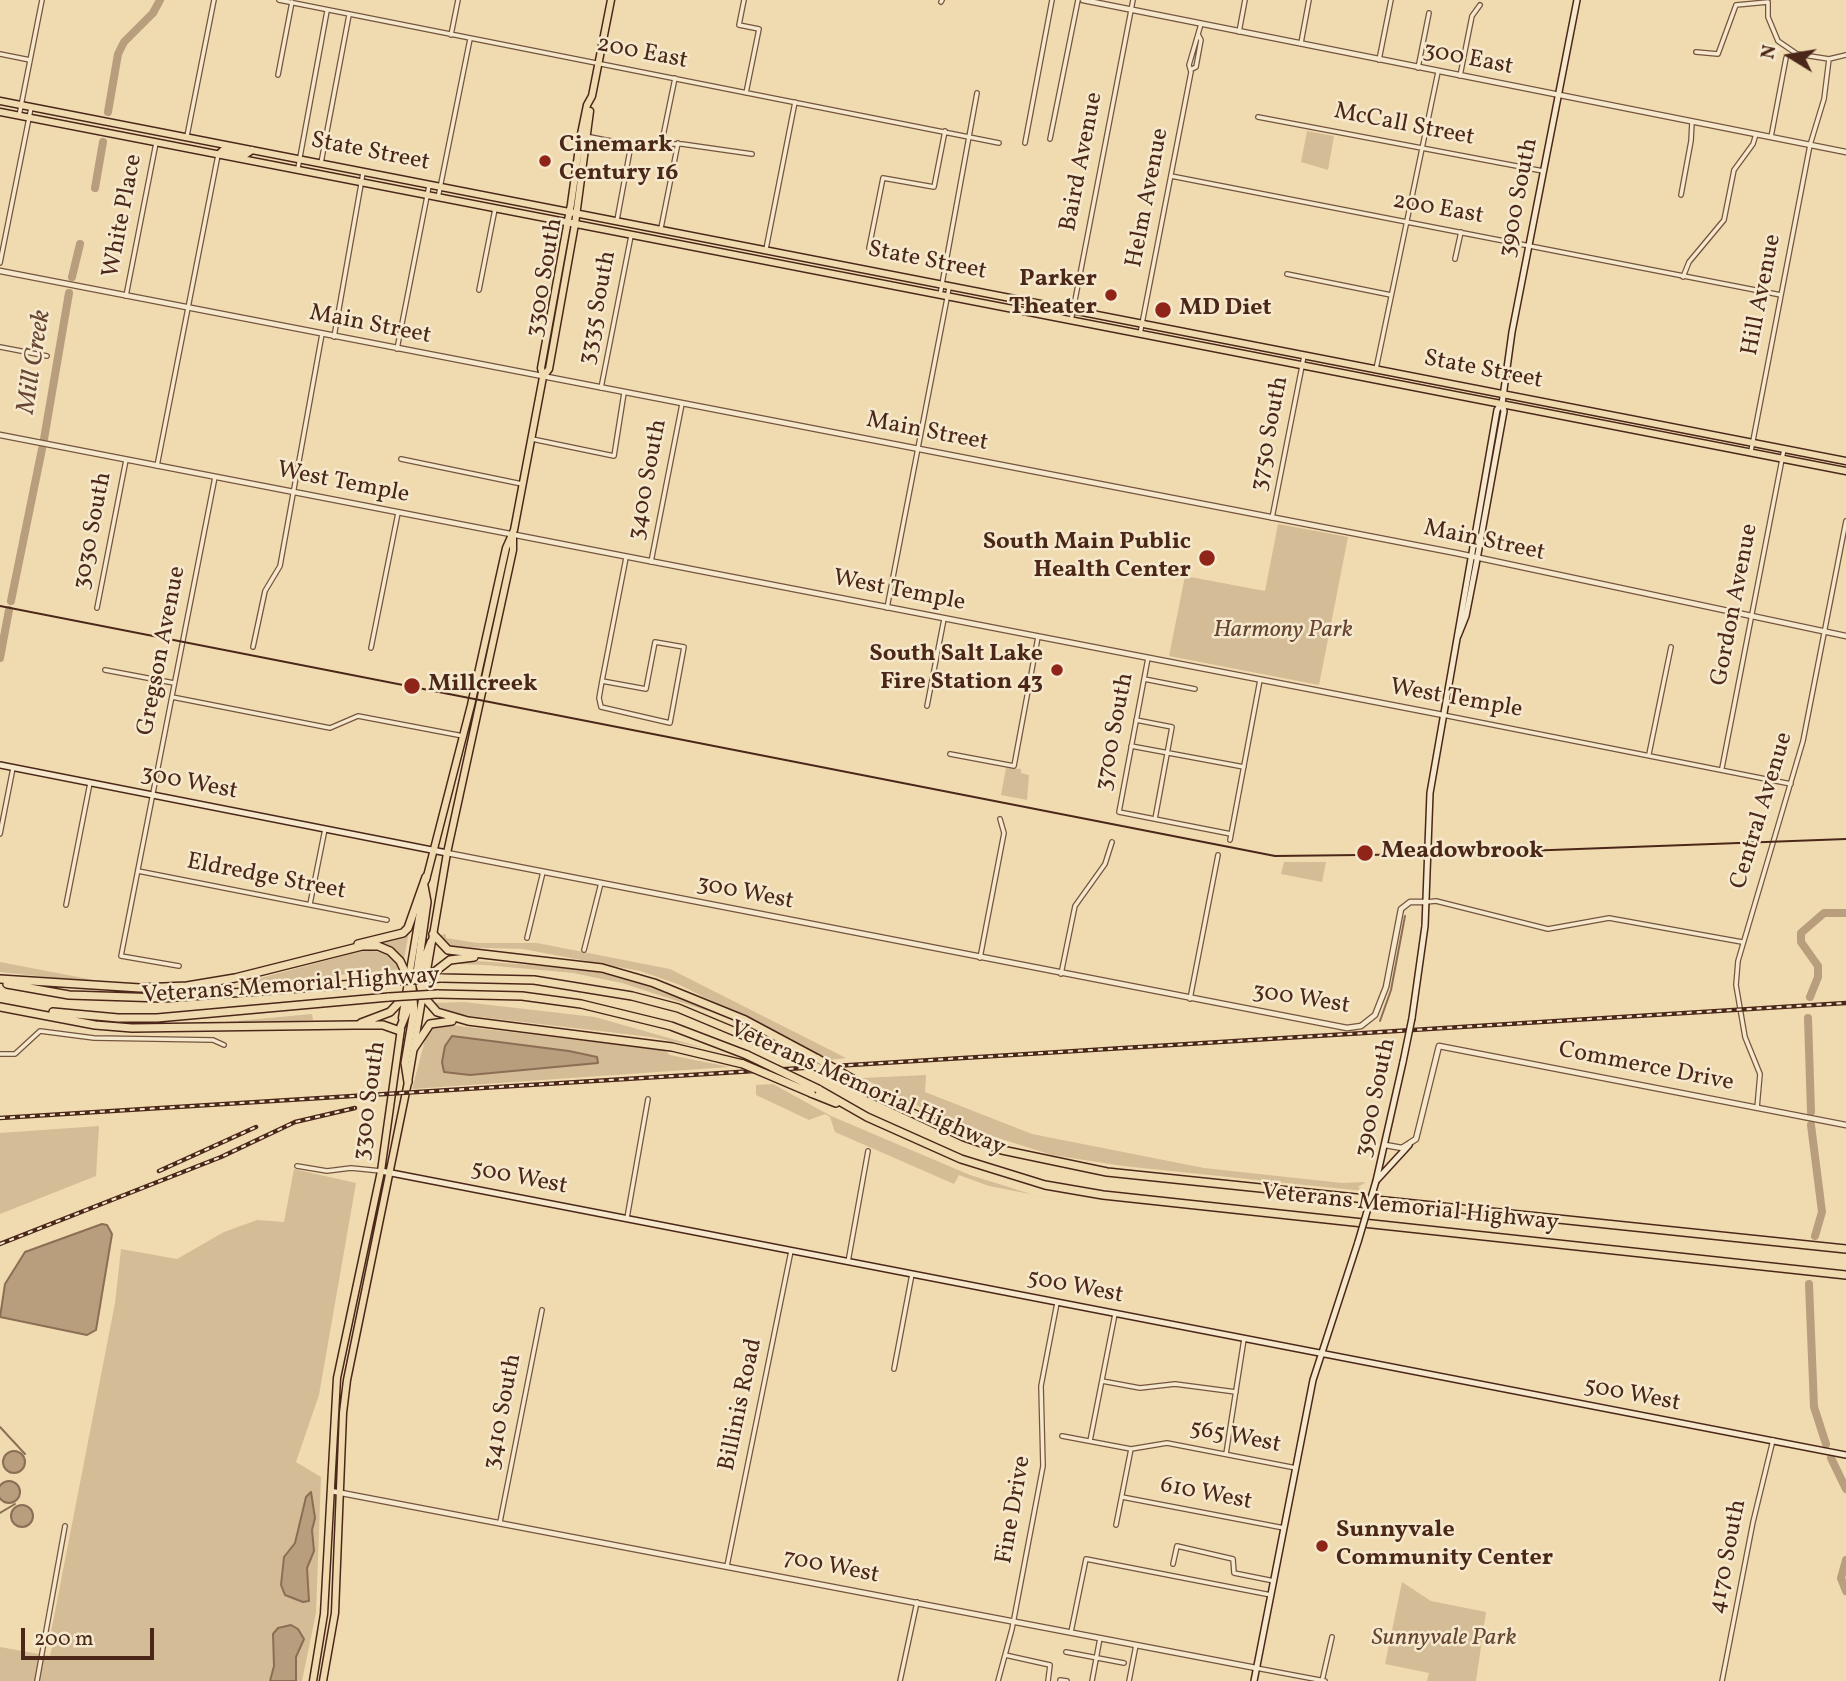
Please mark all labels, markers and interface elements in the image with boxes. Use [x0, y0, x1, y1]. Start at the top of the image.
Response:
north arrow [1755, 21, 1825, 91]
street label: 200 East [594, 31, 690, 77]
street label: 300 East [1421, 37, 1515, 83]
text: N [1755, 43, 1783, 61]
street label: Baird Avenue [1055, 90, 1111, 234]
street label: McCall Street [1331, 98, 1477, 154]
street label: Helm Avenue [1121, 126, 1177, 270]
street label: State Street [308, 127, 432, 179]
place label: Cinemark Century 16 [559, 133, 678, 189]
street label: 3900 South [1494, 136, 1546, 260]
street label: White Place [98, 152, 150, 280]
marker: Cinemark Century 16 [537, 153, 553, 169]
street label: 200 East [1390, 188, 1486, 232]
street label: 3300 South [521, 216, 571, 340]
street label: Hill Avenue [1737, 232, 1789, 358]
street label: State Street [865, 236, 989, 288]
street label: 3335 South [574, 249, 624, 367]
place label: Parker Theater [1009, 267, 1097, 323]
marker: Parker Theater [1103, 287, 1119, 303]
place label: MD Diet [1179, 296, 1272, 324]
street label: Main Street [307, 300, 433, 352]
marker: MD Diet [1153, 300, 1173, 320]
water label: Mill Creek [12, 308, 60, 416]
street label: State Street [1421, 345, 1545, 397]
street label: 3750 South [1246, 374, 1296, 494]
street label: Main Street [864, 407, 990, 459]
street label: 3400 South [623, 417, 675, 543]
street label: West Temple [274, 457, 412, 511]
street label: 3030 South [69, 470, 119, 592]
street label: Main Street [1421, 515, 1547, 569]
street label: Gordon Avenue [1706, 522, 1766, 688]
place label: South Main Public Health Center [983, 530, 1191, 586]
marker: South Main Public Health Center [1197, 548, 1217, 568]
street label: Gregson Avenue [132, 564, 194, 738]
street label: West Temple [830, 565, 968, 619]
park label: Harmony Park [1213, 618, 1353, 646]
place label: South Salt Lake Fire Station 43 [869, 642, 1043, 698]
marker: South Salt Lake Fire Station 43 [1049, 662, 1065, 678]
street label: 3700 South [1090, 671, 1142, 793]
place label: Millcreek [428, 672, 538, 700]
street label: West Temple [1387, 674, 1525, 726]
marker: Millcreek [402, 676, 422, 696]
street label: Central Avenue [1726, 729, 1800, 893]
street label: 300 West [138, 760, 240, 808]
place label: Meadowbrook [1381, 839, 1544, 867]
marker: Meadowbrook [1355, 843, 1375, 863]
street label: Eldredge Street [184, 848, 348, 908]
street label: 300 West [694, 870, 796, 918]
street label: Veterans Memorial Highway [141, 962, 441, 1012]
street label: 300 West [1250, 978, 1352, 1022]
street label: Veterans Memorial Highway [725, 1016, 1009, 1164]
street label: 3900 South [1350, 1036, 1404, 1160]
street label: Commerce Drive [1556, 1037, 1736, 1099]
street label: 3300 South [348, 1039, 394, 1163]
street label: 500 West [468, 1156, 570, 1202]
street label: Veterans Memorial Highway [1260, 1179, 1560, 1239]
street label: 500 West [1024, 1265, 1126, 1311]
street label: Billinis Road [714, 1336, 770, 1474]
street label: 3410 South [479, 1352, 529, 1472]
street label: 500 West [1581, 1373, 1683, 1419]
street label: 565 West [1187, 1415, 1283, 1461]
street label: Fine Drive [991, 1454, 1039, 1566]
street label: 610 West [1158, 1472, 1254, 1518]
street label: 4170 South [1704, 1497, 1754, 1617]
place label: Sunnyvale Community Center [1336, 1518, 1553, 1574]
marker: Sunnyvale Community Center [1314, 1538, 1330, 1554]
street label: 700 West [781, 1545, 881, 1591]
scale bar [24, 1614, 158, 1658]
text: 200 m [34, 1625, 94, 1654]
park label: Sunnyvale Park [1371, 1626, 1517, 1654]

